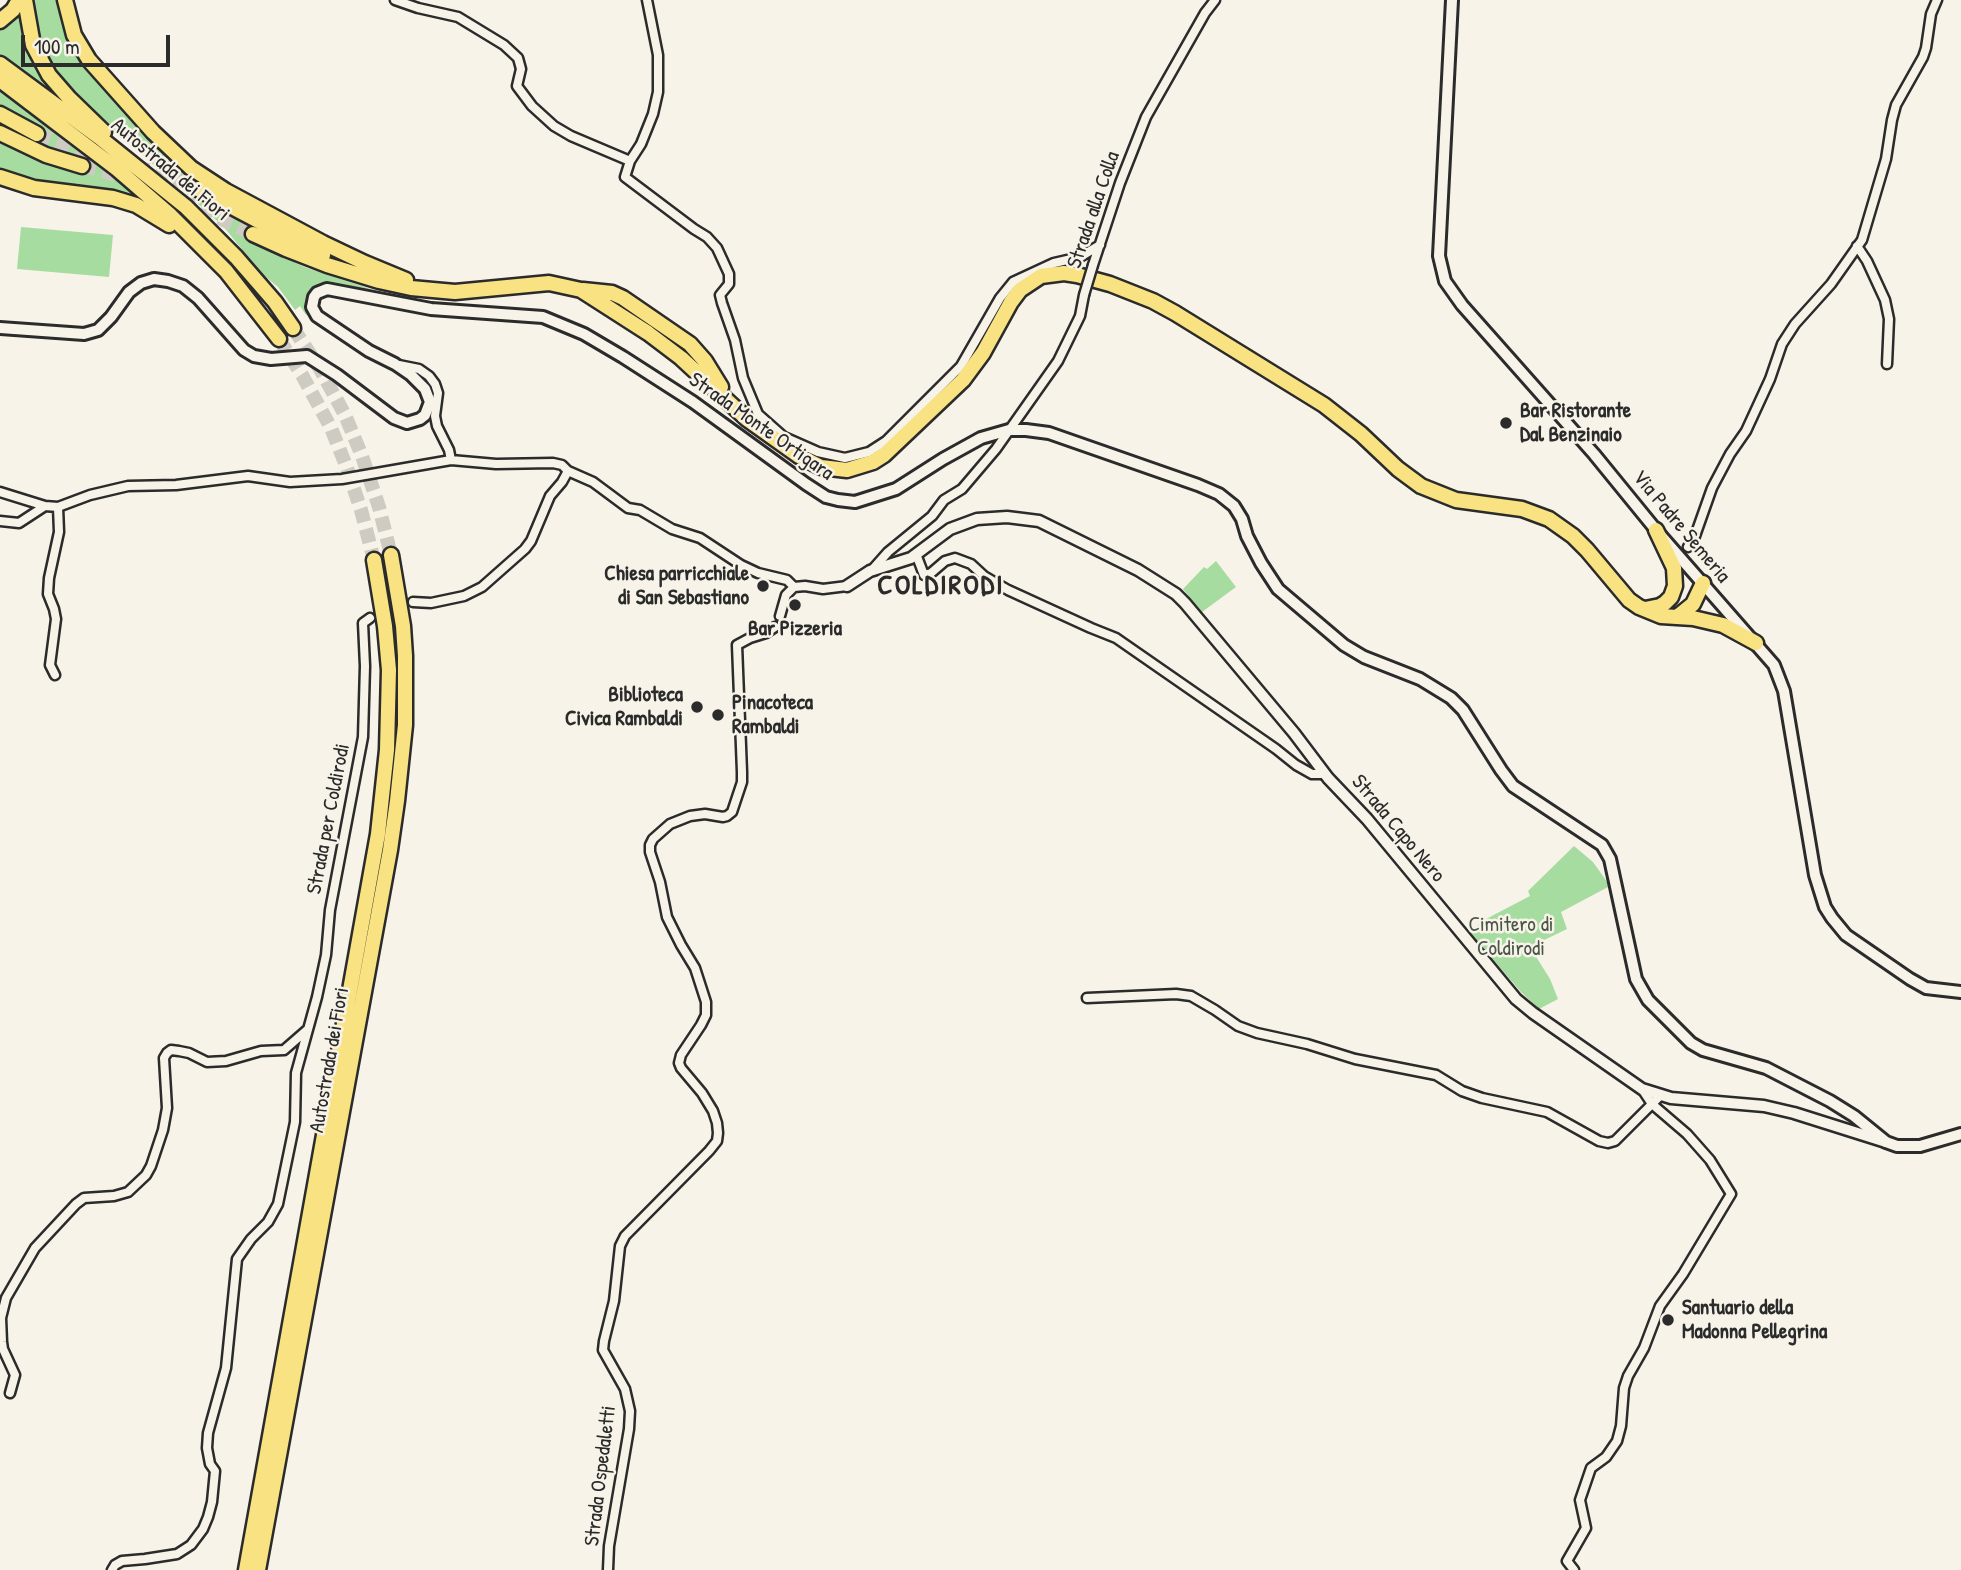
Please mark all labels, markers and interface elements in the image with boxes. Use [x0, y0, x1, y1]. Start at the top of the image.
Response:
scale bar [24, 21, 173, 65]
text: 100 m [34, 32, 80, 61]
street label: Autostrada dei Fiori [106, 113, 234, 227]
street label: Strada alla Colla [1062, 148, 1126, 272]
street label: Strada Monte Ortigara [684, 368, 838, 486]
place label: Bar Ristorante Dal Benzinaio [1520, 398, 1631, 448]
marker: Bar Ristorante Dal Benzinaio [1498, 415, 1514, 431]
street label: Via Padre Semeria [1627, 466, 1735, 588]
place label: Chiesa parricchiale di San Sebastiano [604, 561, 749, 611]
district label: COLDIRODI [878, 570, 1004, 604]
marker: Chiesa parricchiale di San Sebastiano [755, 578, 771, 594]
marker: Bar Pizzeria [787, 597, 803, 613]
place label: Bar Pizzeria [748, 616, 842, 642]
place label: Biblioteca Civica Rambaldi [565, 682, 683, 732]
place label: Pinacoteca Rambaldi [732, 690, 813, 740]
marker: Biblioteca Civica Rambaldi [689, 699, 705, 715]
marker: Pinacoteca Rambaldi [710, 707, 726, 723]
street label: Strada per Coldirodi [302, 742, 356, 896]
street label: Strada Capo Nero [1346, 770, 1450, 888]
park label: Cimitero di Coldirodi [1468, 912, 1554, 962]
street label: Autostrada dei Fiori [305, 985, 355, 1135]
place label: Santuario della Madonna Pellegrina [1682, 1295, 1827, 1345]
marker: Santuario della Madonna Pellegrina [1660, 1312, 1676, 1328]
street label: Strada Ospedaletti [580, 1404, 622, 1548]

